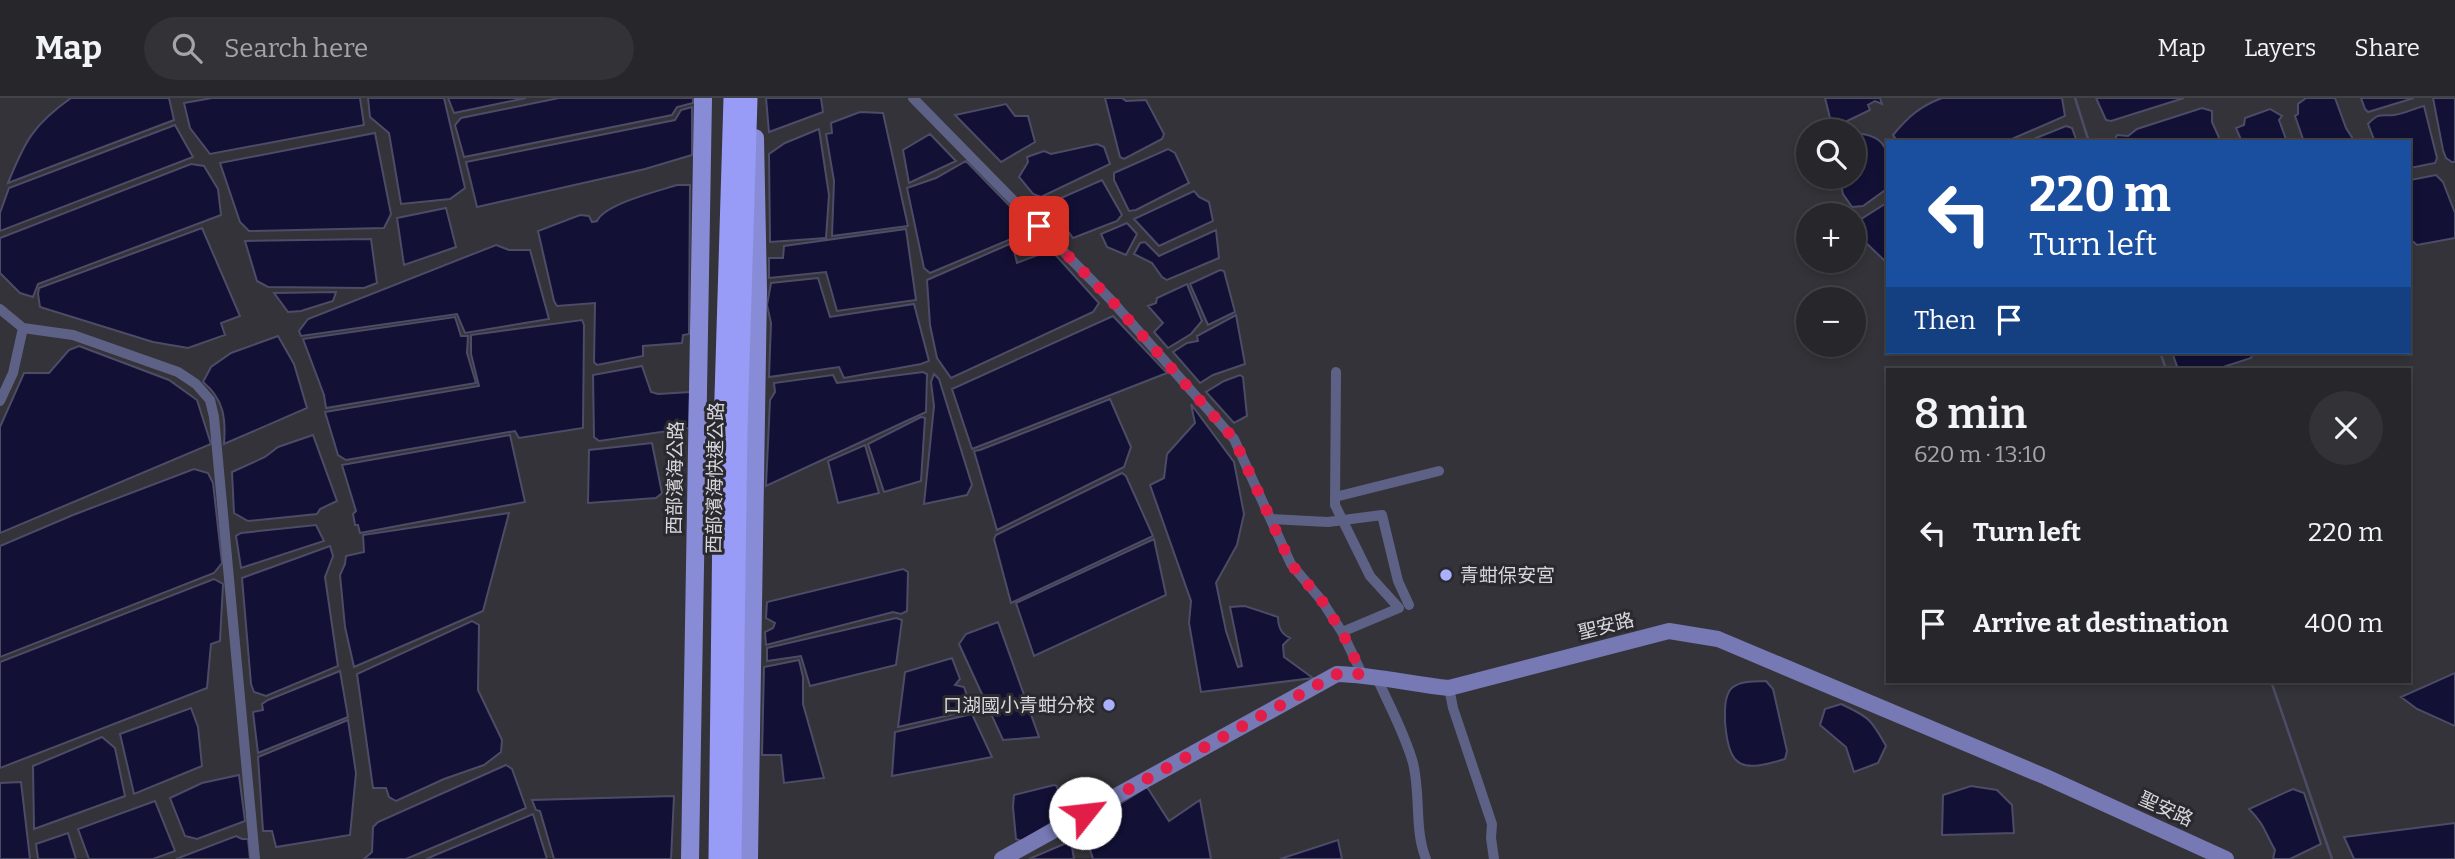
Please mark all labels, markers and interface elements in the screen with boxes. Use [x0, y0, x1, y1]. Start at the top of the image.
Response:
search box [144, 17, 634, 80]
text: Map [35, 28, 102, 68]
icon: search [168, 29, 206, 67]
text: Search here [224, 33, 368, 64]
text: Map [2158, 34, 2206, 62]
text: Layers [2244, 34, 2316, 62]
text: Share [2354, 34, 2420, 62]
map controls [1796, 119, 1866, 357]
button: search [1796, 119, 1866, 189]
text: 220 m [2029, 165, 2171, 224]
icon: left [1914, 168, 2005, 259]
pin [1009, 196, 1069, 256]
button: + [1796, 203, 1866, 273]
icon: arrive [1020, 207, 1058, 245]
text: Turn left [2029, 225, 2157, 263]
button: − [1796, 287, 1866, 357]
icon: arrive [1990, 301, 2028, 339]
text: Then [1914, 305, 1976, 336]
text: 8 min [1914, 389, 2027, 439]
button: close [2309, 391, 2383, 465]
street label: 西部濱海快速公路 [702, 402, 728, 554]
street label: 西部濱海公路 [663, 421, 687, 535]
text: 620 m · 13:10 [1914, 440, 2047, 468]
icon: left [1914, 514, 1952, 552]
text: Turn left [1973, 517, 2081, 548]
text: 220 m [2308, 517, 2383, 548]
place label: 青蚶保安宮 [1460, 564, 1555, 587]
marker: 青蚶保安宮 [1438, 567, 1454, 583]
icon: arrive [1914, 605, 1952, 643]
street label: 聖安路 [1576, 608, 1636, 644]
text: Arrive at destination [1973, 608, 2228, 639]
text: 400 m [2304, 608, 2383, 639]
place label: 口湖國小青蚶分校 [943, 694, 1095, 717]
marker: 口湖國小青蚶分校 [1101, 697, 1117, 713]
position arrow [1048, 776, 1122, 850]
street label: 聖安路 [2135, 787, 2197, 831]

